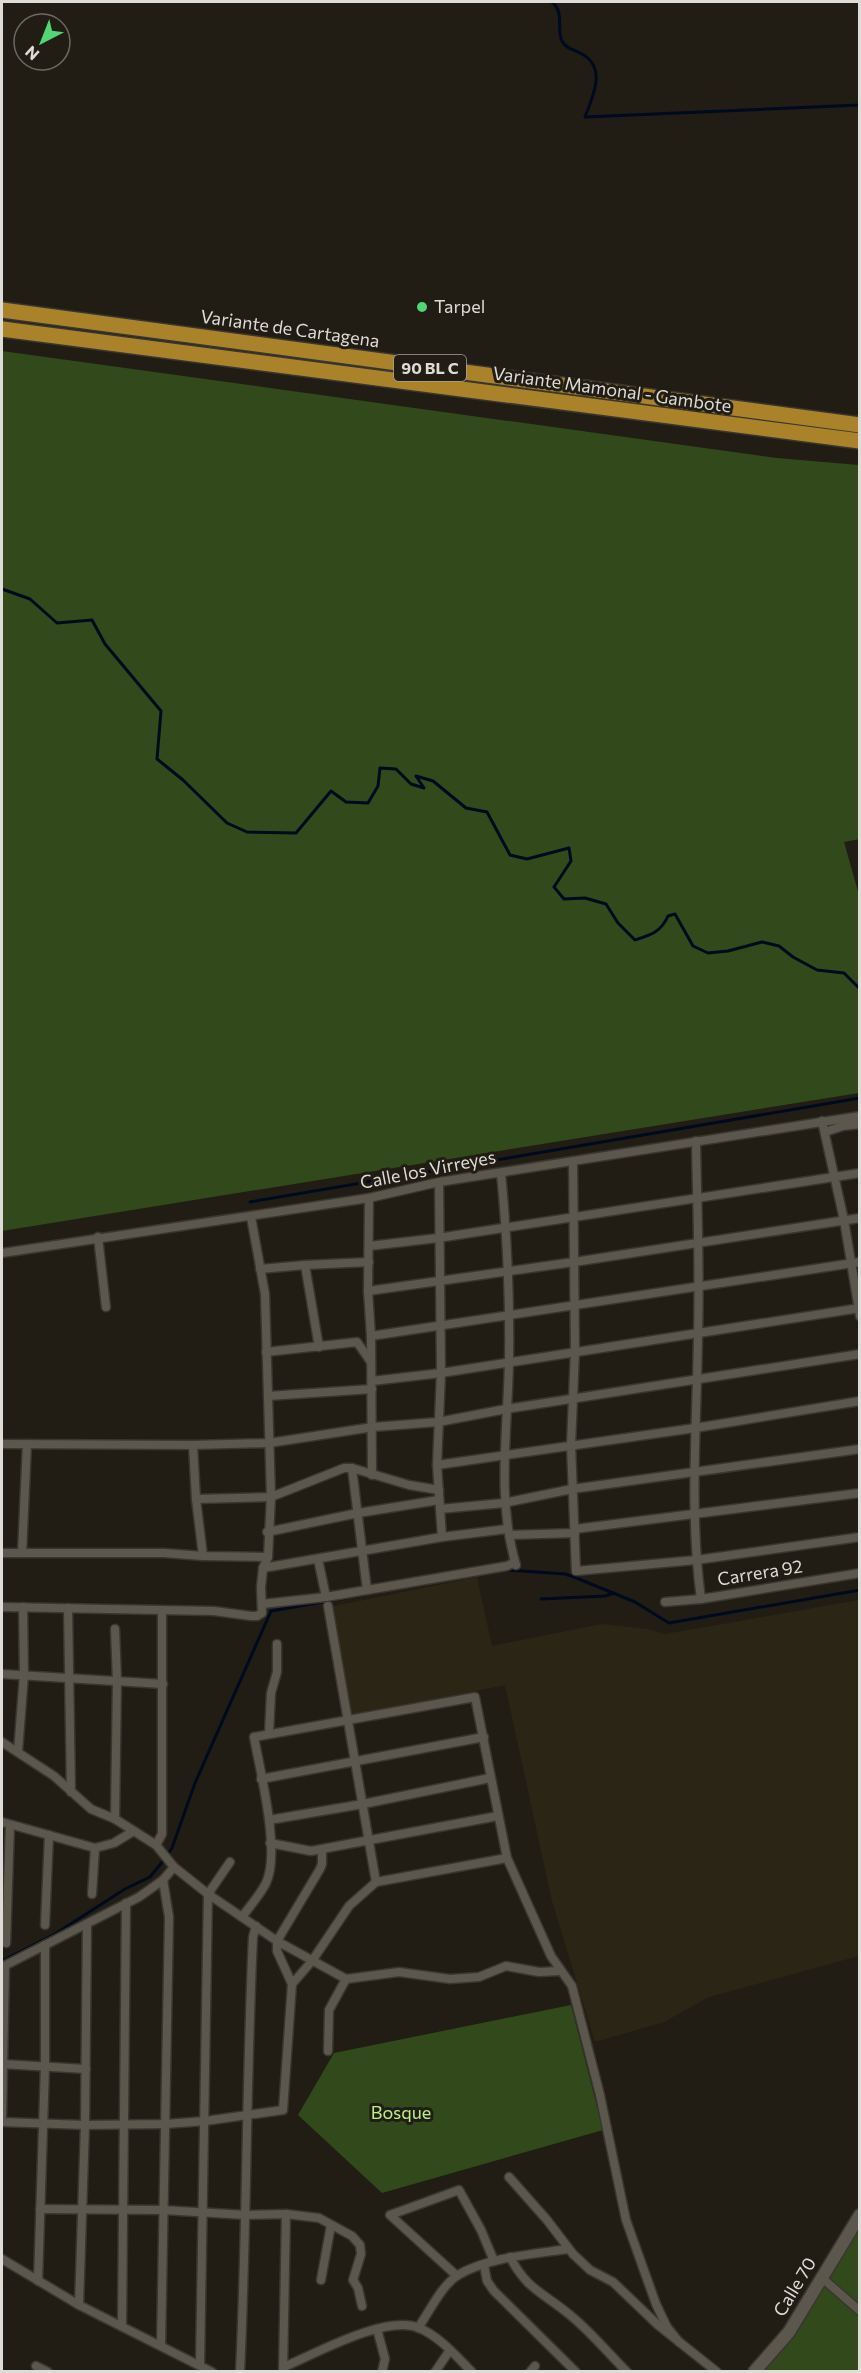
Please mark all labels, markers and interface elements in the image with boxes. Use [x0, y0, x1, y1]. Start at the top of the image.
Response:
north arrow [12, 12, 72, 72]
text: N [21, 42, 42, 65]
place label: Tarpel [434, 295, 485, 317]
marker: Tarpel [415, 300, 429, 314]
street label: Variante de Cartagena [199, 305, 381, 351]
road number: 90 BL C [394, 355, 466, 381]
street label: Variante Mamonal - Gambote [491, 361, 733, 417]
street label: Calle los Virreyes [358, 1145, 497, 1193]
street label: Carrera 92 [716, 1554, 804, 1590]
park label: Bosque [371, 2101, 431, 2123]
street label: Calle 70 [768, 2253, 820, 2320]

